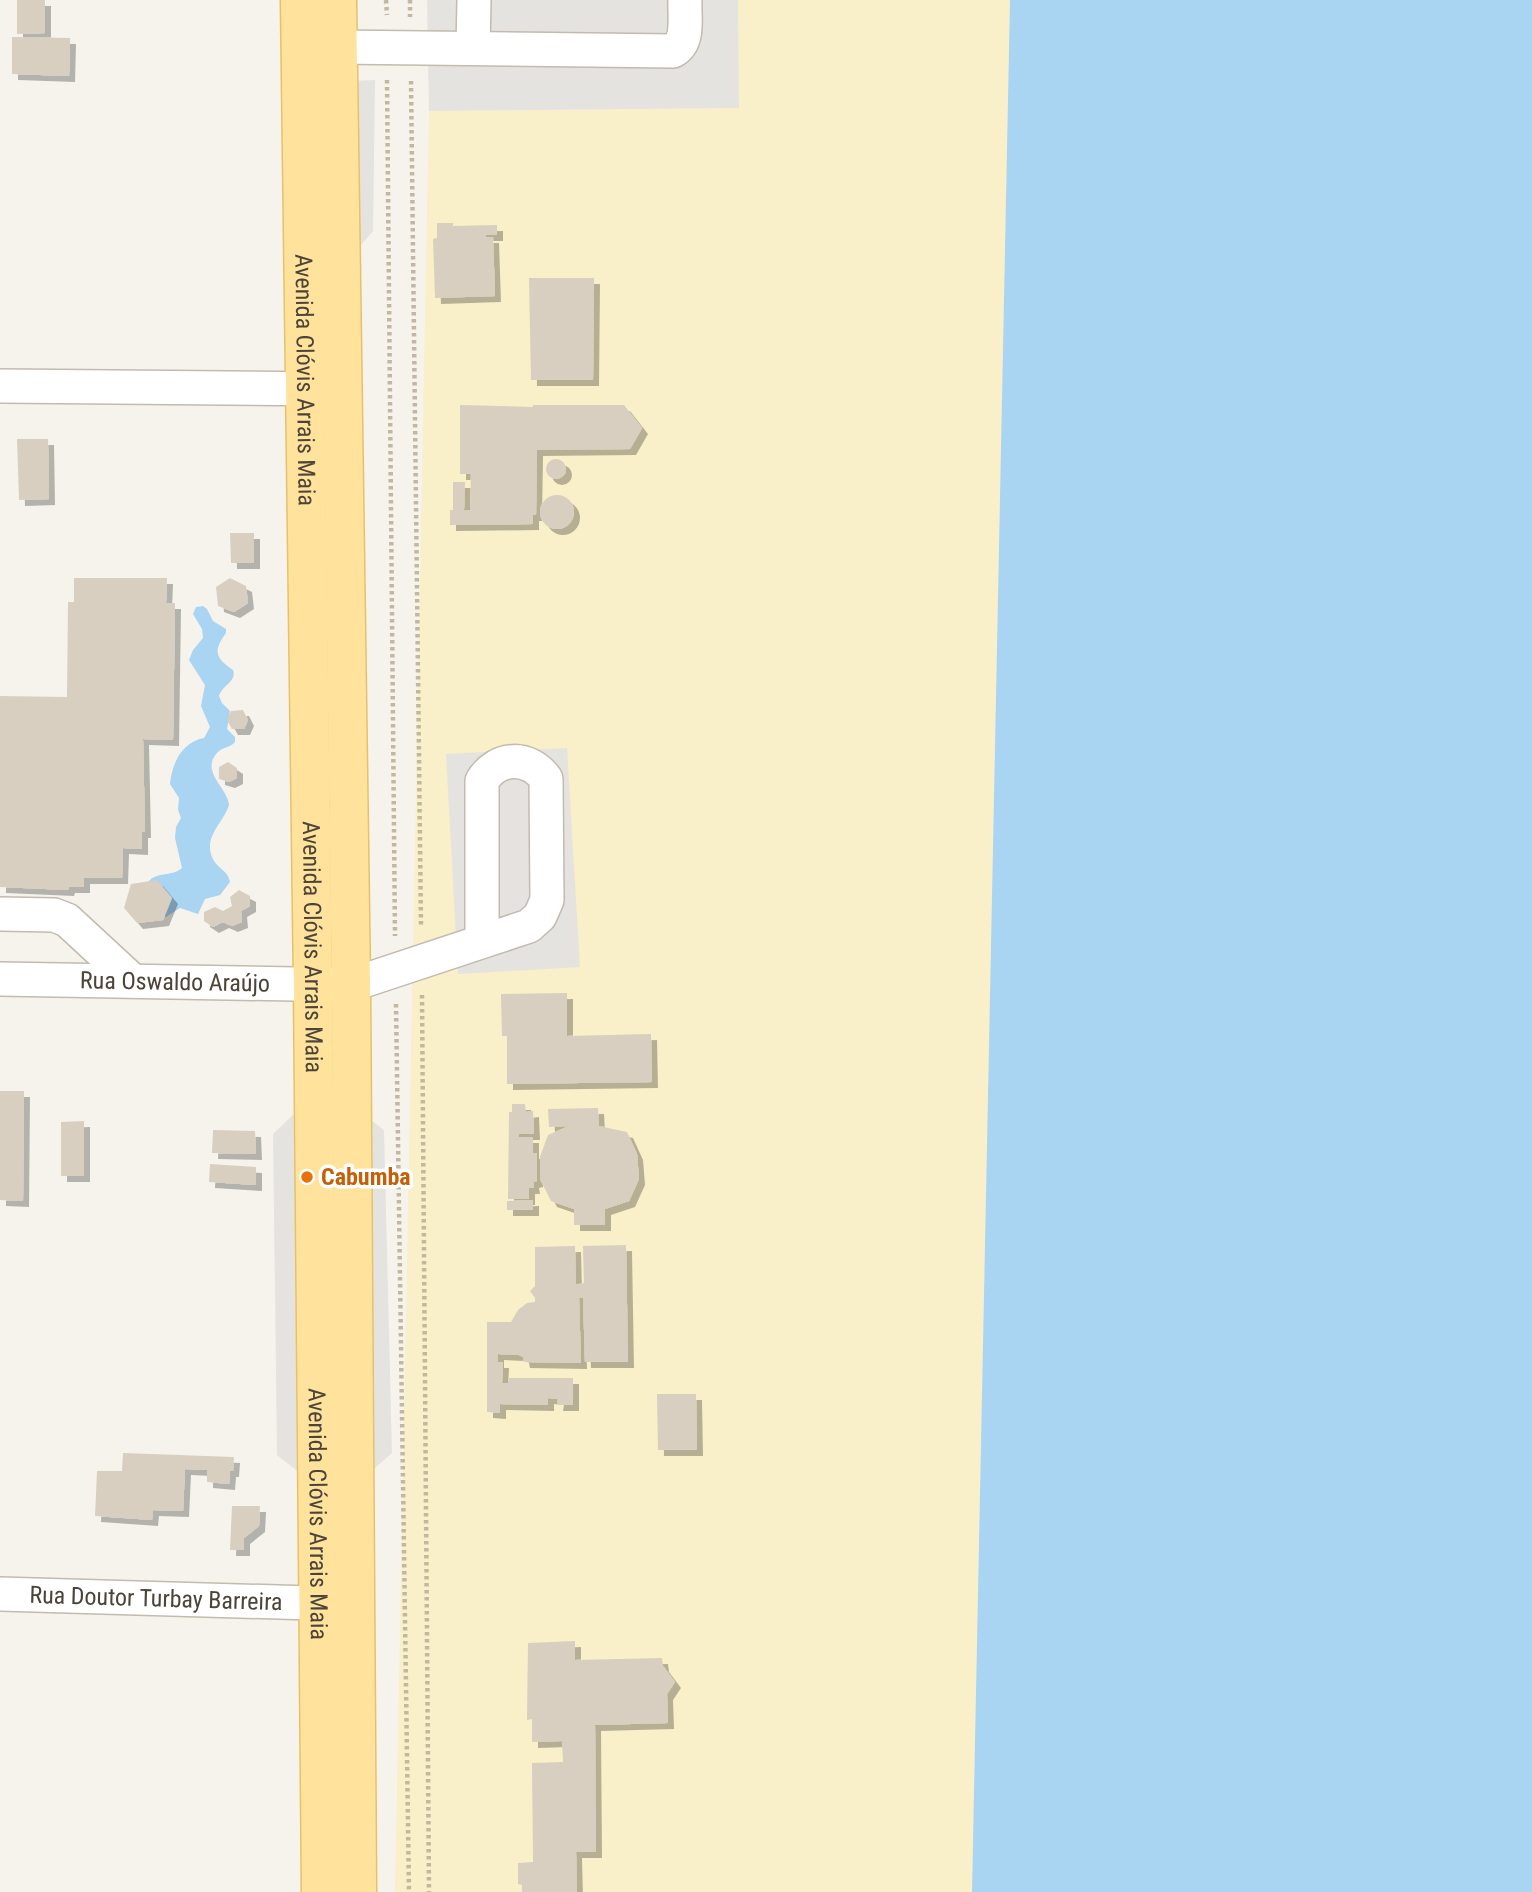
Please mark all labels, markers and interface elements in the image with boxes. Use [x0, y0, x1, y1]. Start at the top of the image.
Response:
street label: Avenida Clóvis Arrais Maia [289, 254, 321, 506]
street label: Avenida Clóvis Arrais Maia [297, 821, 328, 1073]
street label: Rua Oswaldo Araújo [80, 966, 270, 998]
place label: Cabumba [321, 1163, 411, 1191]
marker: Cabumba [299, 1169, 315, 1185]
street label: Avenida Clóvis Arrais Maia [303, 1388, 333, 1640]
street label: Rua Doutor Turbay Barreira [29, 1581, 283, 1616]

